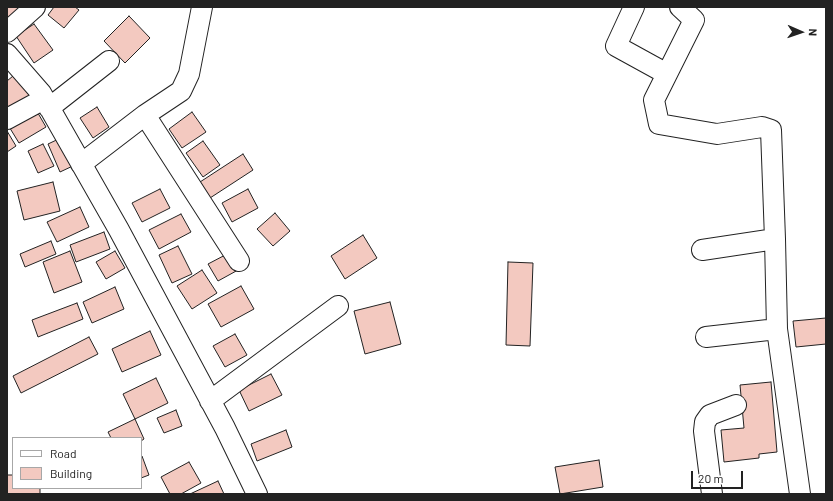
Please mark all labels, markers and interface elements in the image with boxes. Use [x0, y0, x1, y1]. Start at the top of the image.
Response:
north arrow [781, 12, 821, 52]
text: N [807, 29, 820, 36]
legend [12, 437, 142, 489]
text: Road [50, 446, 77, 460]
scale bar [693, 463, 745, 489]
text: Building [50, 466, 92, 480]
text: 20 m [698, 471, 724, 485]

